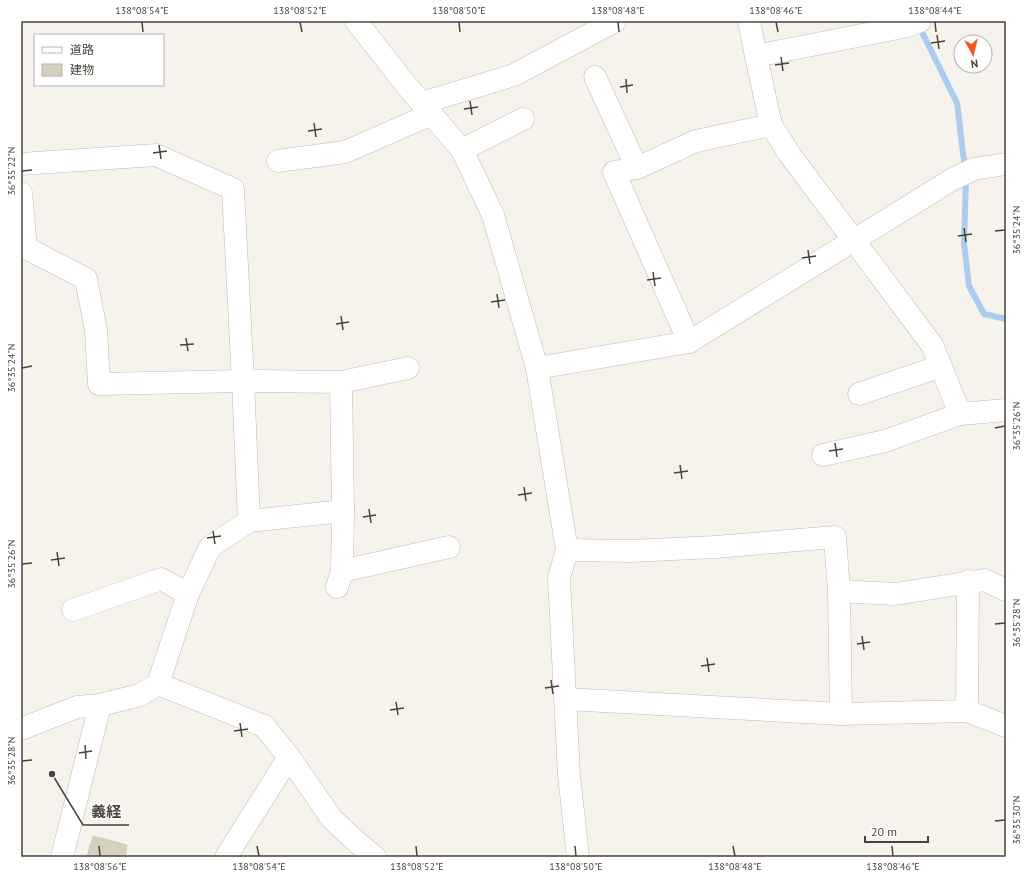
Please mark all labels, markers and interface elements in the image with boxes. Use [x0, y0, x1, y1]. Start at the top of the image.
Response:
text: 138°08'54"E [115, 4, 169, 17]
text: 138°08'52"E [273, 4, 327, 17]
text: 138°08'50"E [432, 4, 486, 17]
text: 138°08'48"E [591, 4, 645, 17]
text: 138°08'46"E [749, 4, 803, 17]
text: 138°08'44"E [908, 4, 962, 17]
legend [34, 34, 164, 86]
north arrow [953, 34, 993, 74]
text: 道路 [70, 42, 94, 57]
text: N [970, 56, 979, 71]
text: 建物 [70, 62, 94, 77]
text: 36°35'22"N [5, 146, 18, 196]
text: 36°35'24"N [1010, 205, 1023, 255]
text: 36°35'24"N [5, 343, 18, 393]
text: 36°35'26"N [1010, 401, 1023, 451]
text: 36°35'26"N [5, 539, 18, 589]
text: 36°35'28"N [1010, 598, 1023, 648]
text: 36°35'28"N [5, 736, 18, 786]
text: 36°35'30"N [1010, 795, 1023, 845]
callout: 義経 [83, 798, 129, 825]
text: 義経 [91, 802, 122, 821]
scale bar [865, 818, 928, 844]
text: 20 m [871, 824, 897, 839]
text: 138°08'56"E [73, 860, 127, 873]
text: 138°08'54"E [232, 860, 286, 873]
text: 138°08'52"E [390, 860, 444, 873]
text: 138°08'50"E [549, 860, 603, 873]
text: 138°08'48"E [708, 860, 762, 873]
text: 138°08'46"E [866, 860, 920, 873]

